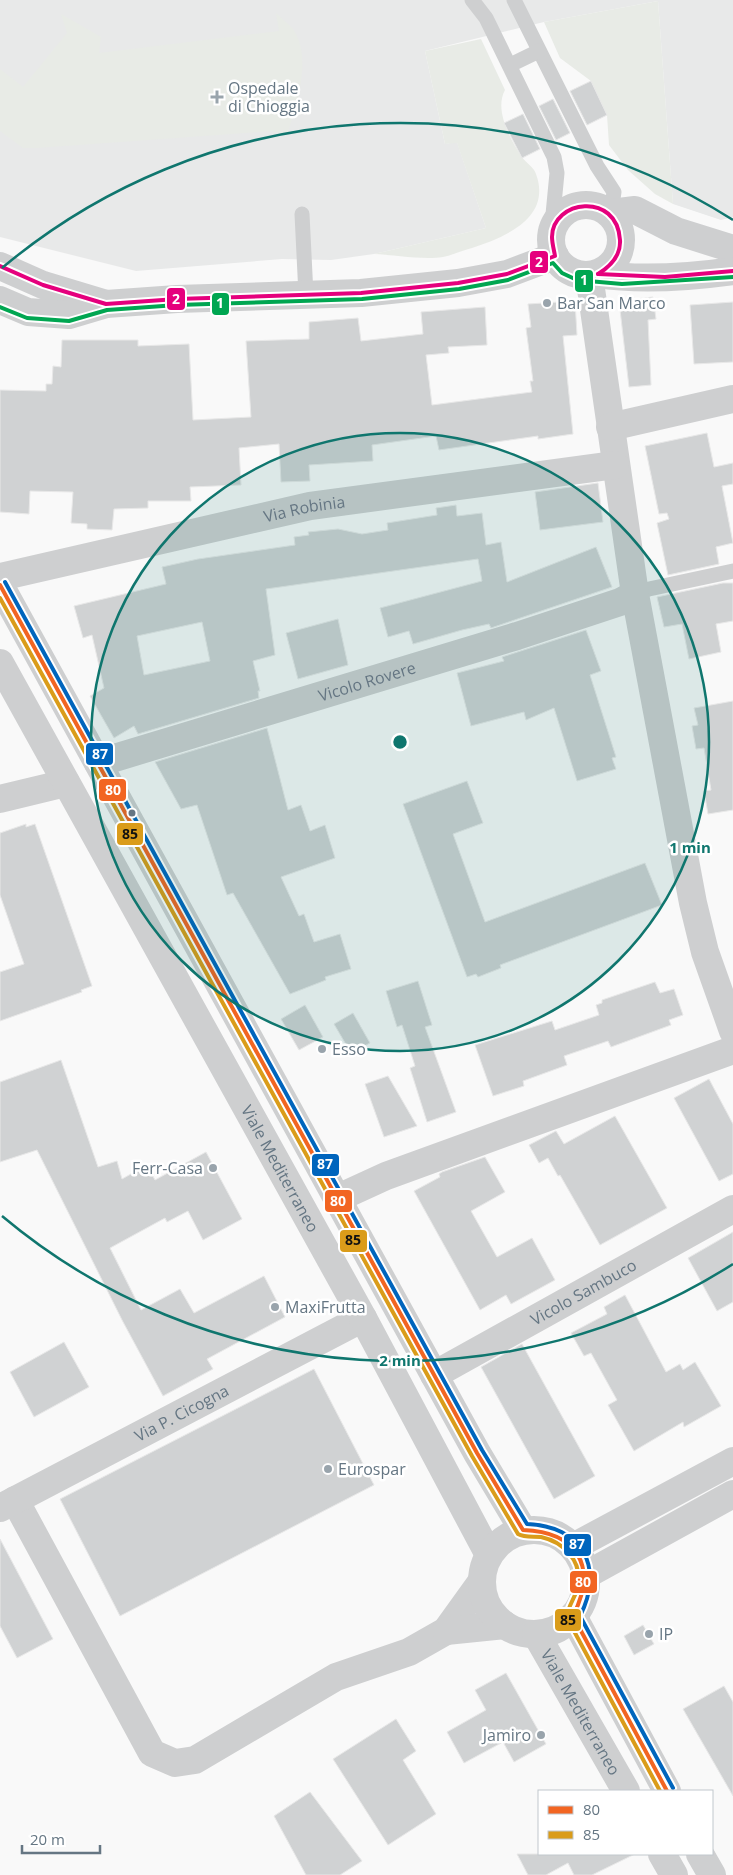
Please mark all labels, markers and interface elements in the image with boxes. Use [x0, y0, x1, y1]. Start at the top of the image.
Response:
place label: Ospedale di Chioggia [228, 77, 310, 117]
marker: Ospedale di Chioggia [210, 90, 224, 104]
line badge: 2 [529, 250, 549, 274]
text: 2 [535, 252, 543, 271]
line badge: 1 [574, 269, 594, 293]
text: 1 [580, 270, 588, 289]
line badge: 2 [166, 287, 186, 311]
text: 2 [172, 289, 180, 308]
line badge: 1 [211, 292, 230, 316]
place label: Bar San Marco [557, 292, 666, 314]
text: 1 [216, 293, 224, 312]
marker: Bar San Marco [541, 297, 553, 309]
street label: Via Robinia [261, 490, 346, 527]
street label: Vicolo Rovere [316, 656, 418, 707]
centre of rings [391, 733, 409, 751]
line badge: 87 [85, 742, 114, 766]
text: 87 [92, 744, 108, 763]
line badge: 80 [98, 778, 127, 802]
text: 80 [105, 780, 121, 799]
unlabelled marker [127, 808, 137, 818]
line badge: 85 [116, 822, 144, 846]
text: 85 [122, 824, 138, 843]
text: 1 min [669, 837, 711, 857]
place label: Esso [332, 1038, 366, 1060]
marker: Esso [316, 1043, 328, 1055]
street label: Viale Mediterraneo [236, 1101, 324, 1236]
line badge: 87 [311, 1153, 340, 1177]
text: 87 [317, 1154, 333, 1173]
place label: Ferr-Casa [132, 1157, 203, 1179]
marker: Ferr-Casa [207, 1162, 219, 1174]
line badge: 80 [324, 1189, 353, 1213]
text: 80 [330, 1191, 346, 1210]
line badge: 85 [339, 1229, 368, 1253]
text: 85 [345, 1230, 361, 1249]
street label: Vicolo Sambuco [527, 1254, 640, 1330]
place label: MaxiFrutta [285, 1296, 366, 1318]
marker: MaxiFrutta [269, 1301, 281, 1313]
text: 2 min [379, 1350, 421, 1370]
street label: Via P. Cicogna [131, 1379, 233, 1447]
place label: Eurospar [338, 1458, 406, 1480]
marker: Eurospar [322, 1463, 334, 1475]
line badge: 87 [563, 1533, 592, 1557]
text: 87 [569, 1534, 585, 1553]
line badge: 80 [569, 1570, 598, 1594]
text: 80 [575, 1572, 591, 1591]
line badge: 85 [554, 1608, 582, 1632]
text: 85 [560, 1610, 576, 1629]
place label: IP [659, 1623, 673, 1645]
marker: IP [643, 1628, 655, 1640]
street label: Viale Mediterraneo [536, 1645, 626, 1779]
place label: Jamiro [481, 1724, 531, 1746]
marker: Jamiro [535, 1729, 547, 1741]
legend [538, 1790, 713, 1855]
text: 80 [583, 1799, 600, 1819]
scale bar [22, 1822, 100, 1854]
text: 85 [583, 1824, 600, 1844]
text: 20 m [30, 1829, 65, 1849]

